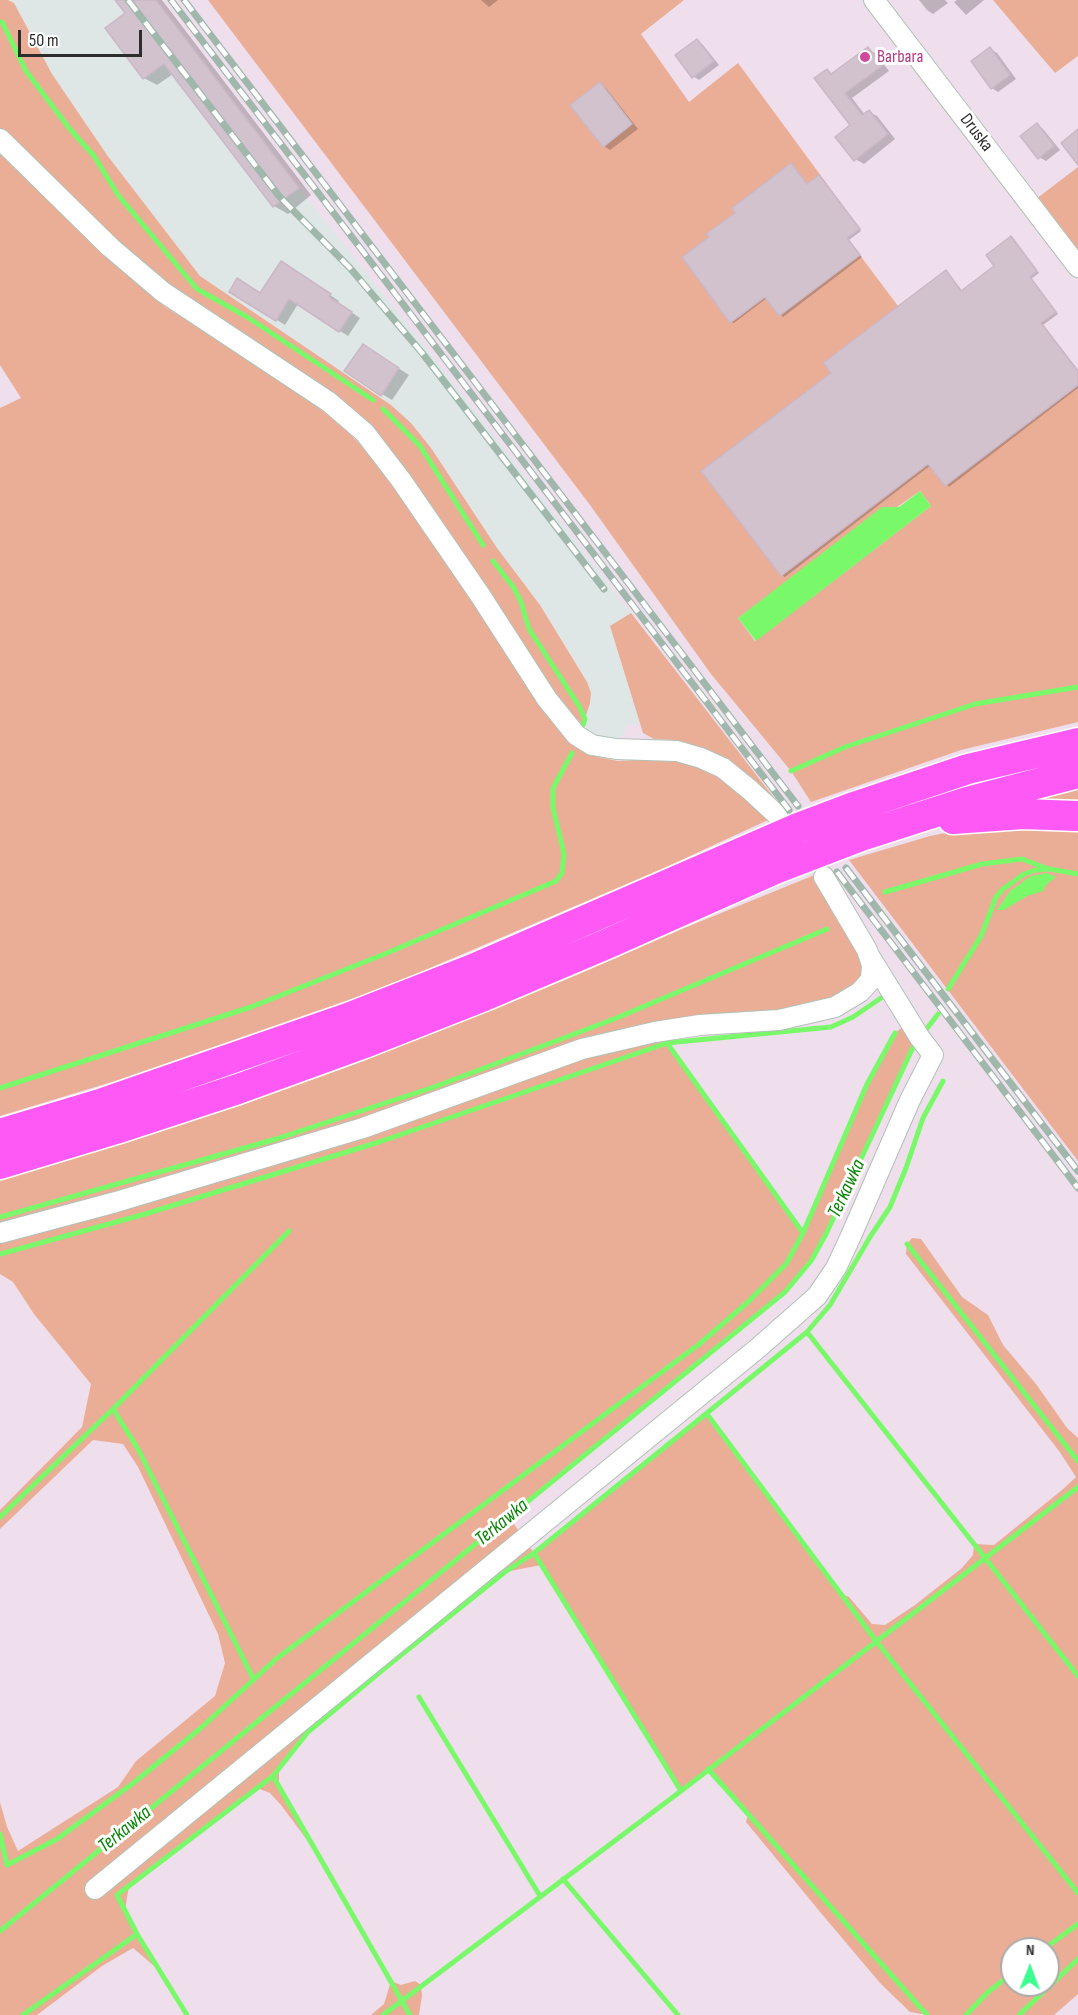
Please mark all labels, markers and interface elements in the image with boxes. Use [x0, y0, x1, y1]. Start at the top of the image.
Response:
scale bar [21, 18, 146, 56]
text: 50 m [29, 30, 59, 51]
place label: Barbara [877, 46, 923, 68]
marker: Barbara [858, 50, 872, 64]
street label: Druska [955, 110, 997, 156]
water label: Terkawka [823, 1156, 871, 1222]
water label: Terkawka [470, 1494, 534, 1552]
water label: Terkawka [93, 1801, 157, 1859]
north arrow [1000, 1937, 1060, 1997]
text: N [1026, 1941, 1035, 1960]

